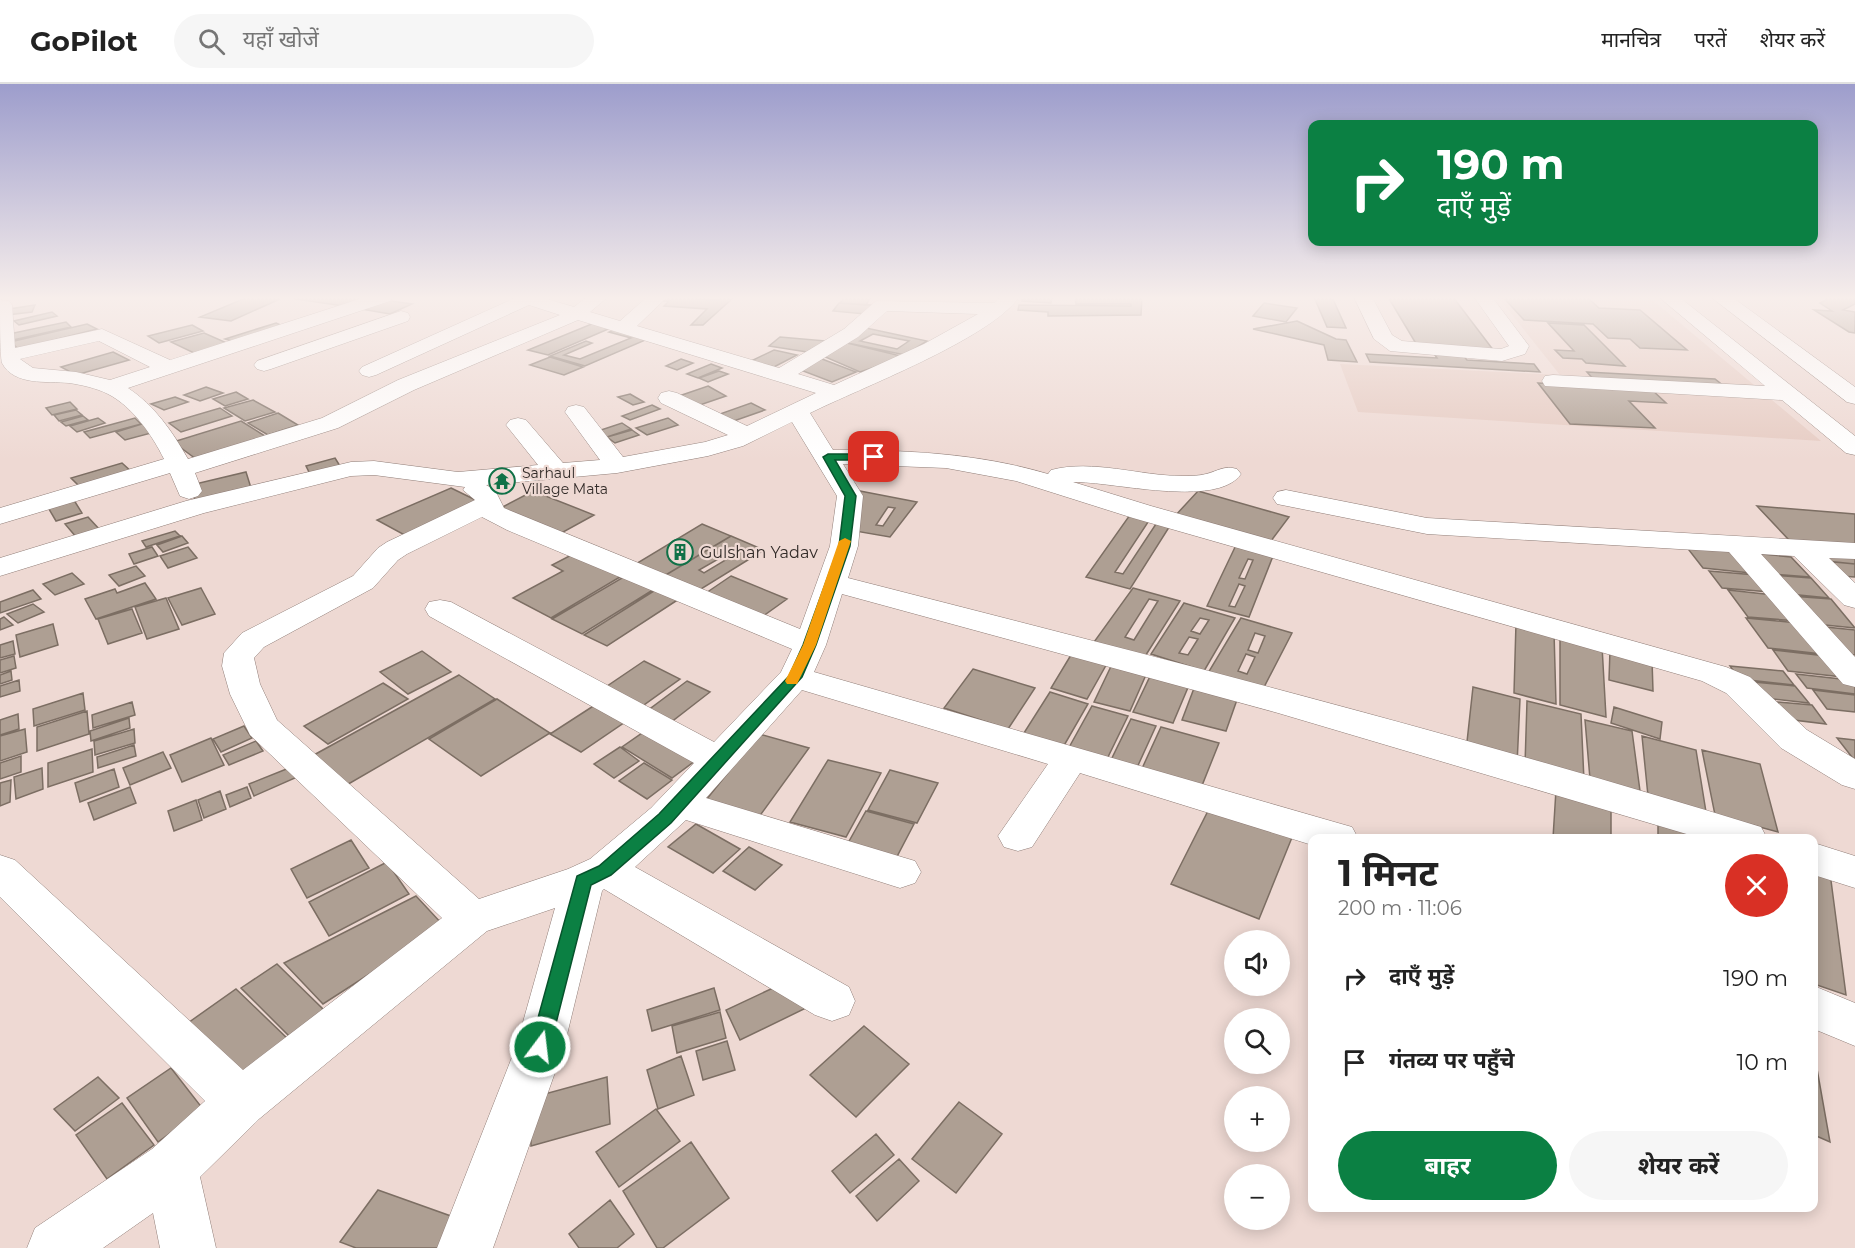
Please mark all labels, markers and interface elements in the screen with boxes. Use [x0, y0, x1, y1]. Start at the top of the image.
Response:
search box [174, 14, 594, 68]
text: GoPilot [30, 24, 138, 58]
icon: search [195, 25, 228, 58]
text: यहाँ खोजें [243, 26, 319, 53]
text: मानचित्र [1601, 27, 1661, 52]
text: परतें [1694, 27, 1727, 52]
text: शेयर करें [1760, 27, 1825, 52]
text: 190 m [1437, 138, 1565, 190]
icon: right [1338, 144, 1416, 222]
text: दाएँ मुड़ें [1437, 190, 1511, 223]
pin [848, 431, 899, 482]
icon: arrive [857, 440, 890, 473]
place label: Sarhaul Village Mata [522, 464, 608, 498]
temple icon: Sarhaul Village Mata [487, 466, 517, 496]
building icon: Gulshan Yadav [665, 537, 695, 567]
place label: Gulshan Yadav [700, 543, 818, 562]
text: 1 मिनट [1338, 851, 1438, 895]
button: close [1725, 854, 1788, 917]
text: 200 m · 11:06 [1338, 896, 1462, 920]
map controls [1224, 930, 1290, 1230]
button: sound [1224, 930, 1290, 996]
icon: right [1338, 962, 1371, 995]
text: दाएँ मुड़ें [1389, 963, 1454, 990]
text: 190 m [1723, 965, 1788, 992]
button: search [1224, 1008, 1290, 1074]
position arrow [508, 1015, 572, 1079]
icon: arrive [1338, 1046, 1371, 1079]
text: गंतव्य पर पहुँचे [1389, 1047, 1515, 1074]
text: 10 m [1736, 1049, 1788, 1076]
button: + [1224, 1086, 1290, 1152]
button: बाहर [1338, 1131, 1557, 1200]
button: शेयर करें [1569, 1131, 1788, 1200]
button: − [1224, 1164, 1290, 1230]

